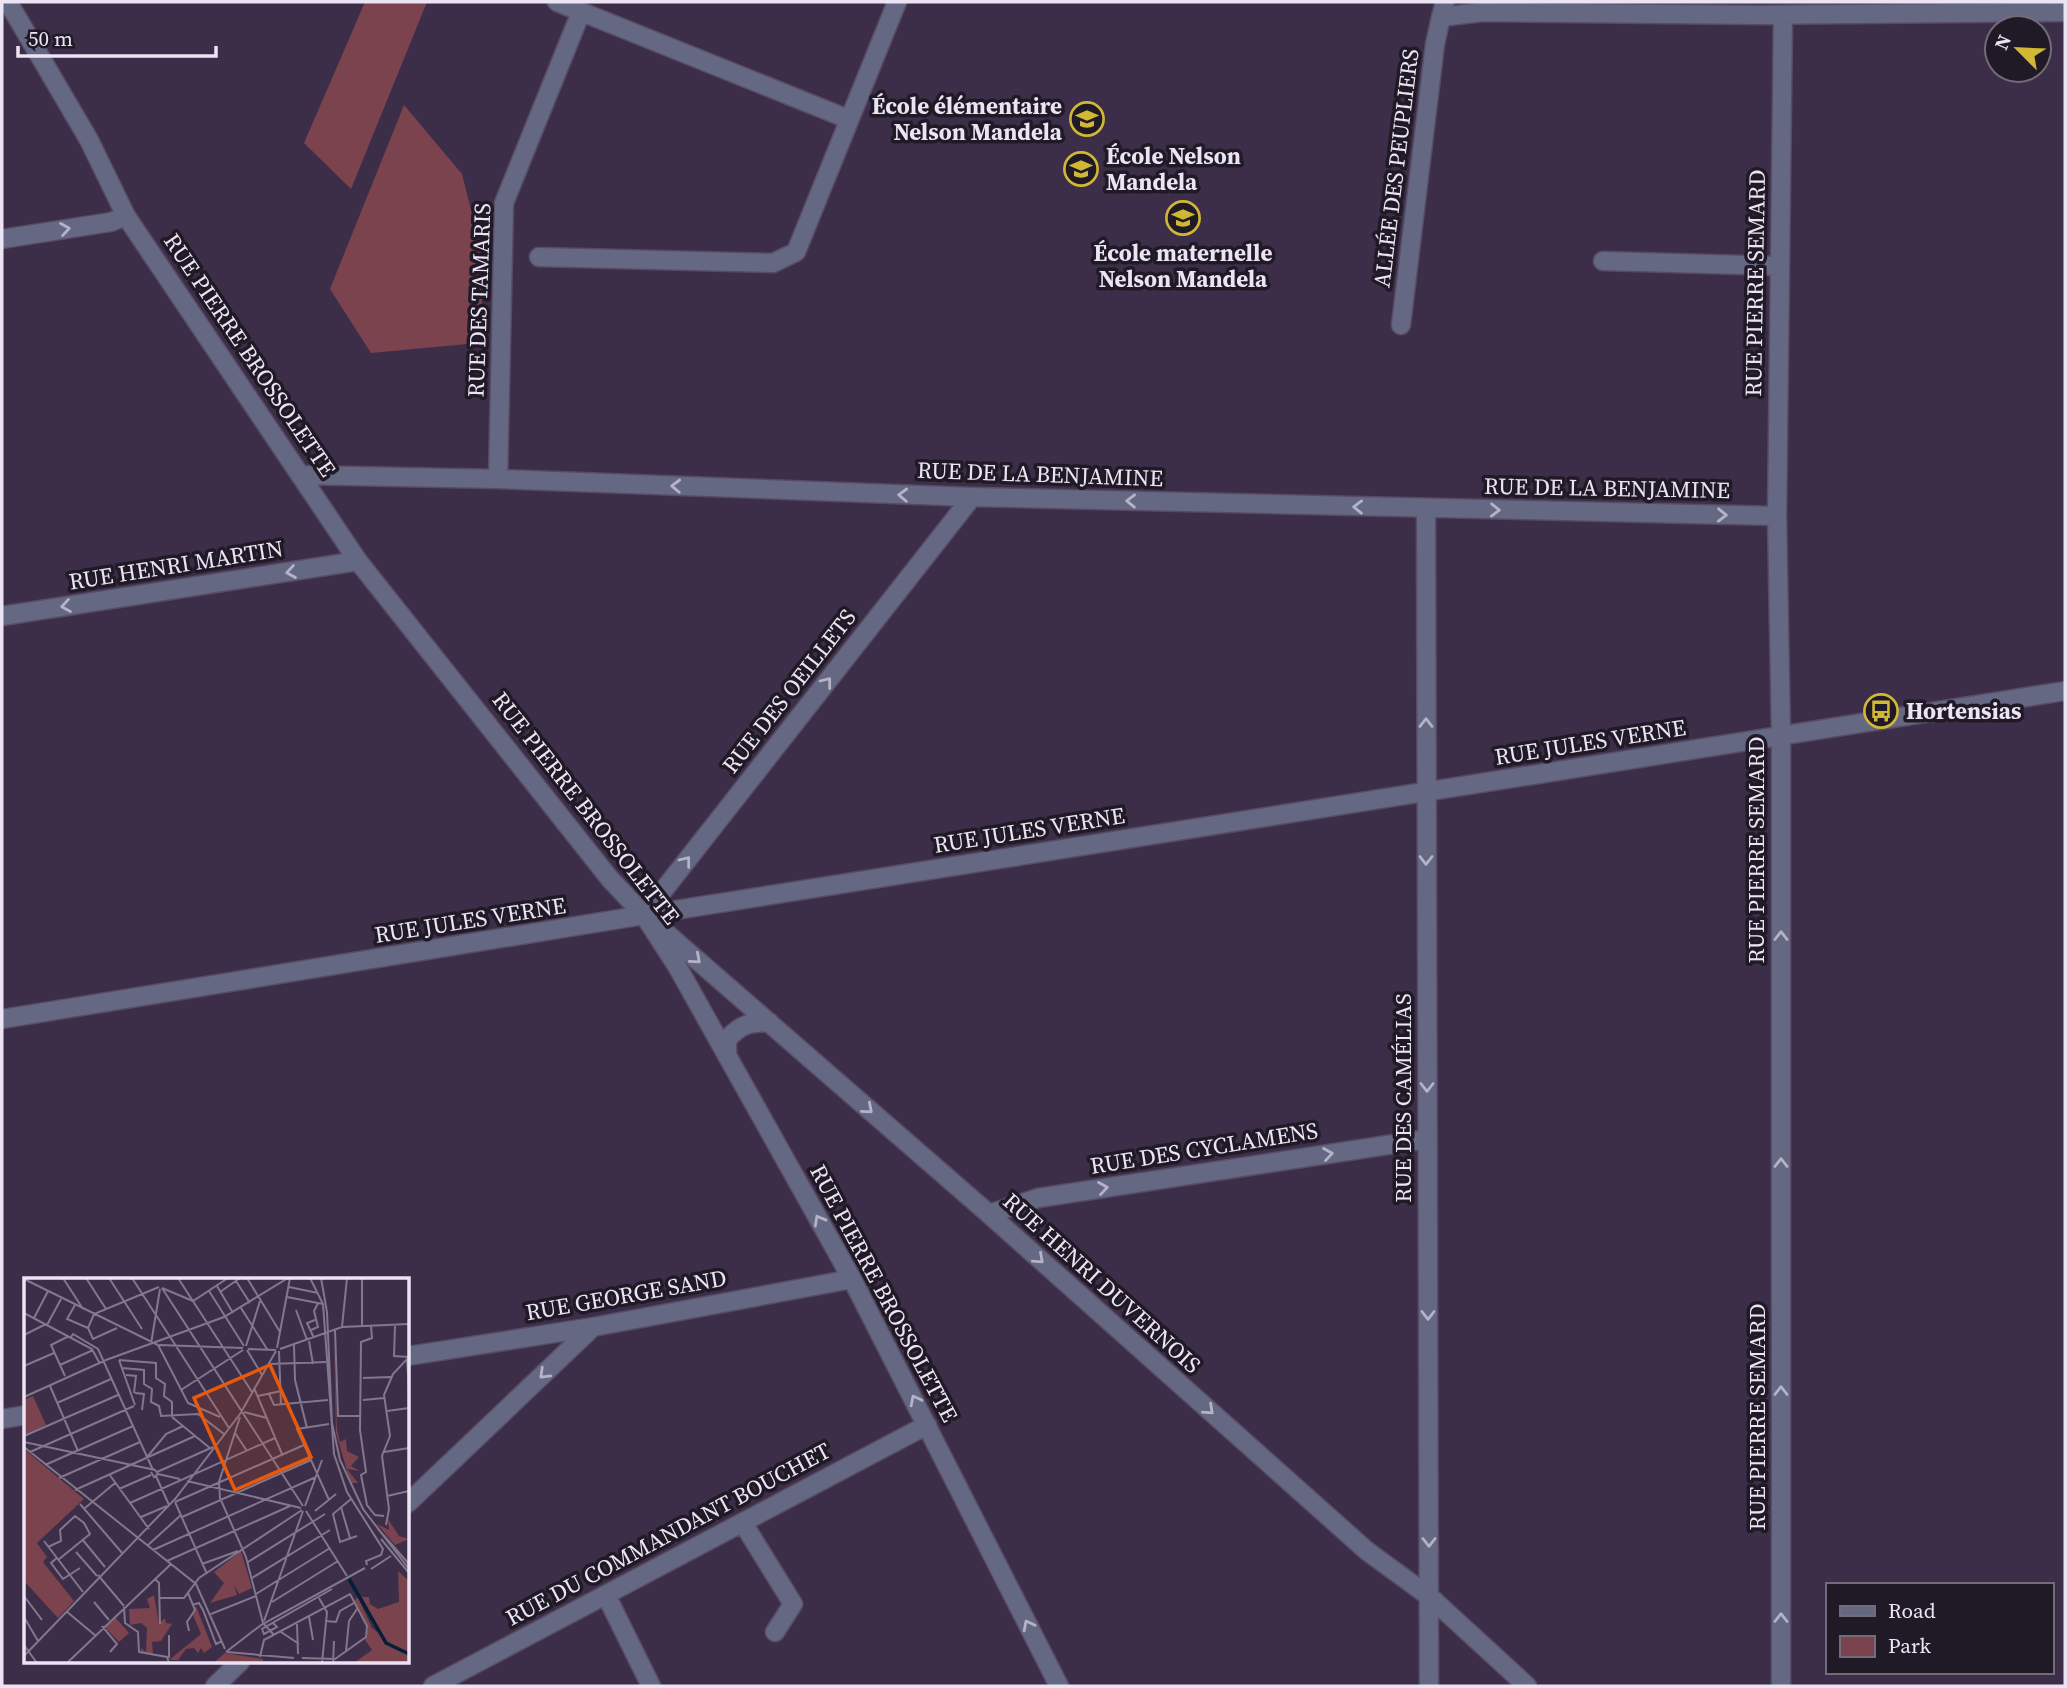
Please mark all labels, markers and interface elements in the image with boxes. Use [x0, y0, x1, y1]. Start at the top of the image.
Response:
scale bar [18, 14, 215, 58]
north arrow [1983, 14, 2053, 84]
text: 50 m [28, 24, 73, 53]
text: N [1988, 30, 2017, 54]
street label: ALLÉE DES PEUPLIERS [1365, 47, 1427, 289]
place label: École élémentaire Nelson Mandela [872, 90, 1063, 148]
school or university icon: École élémentaire Nelson Mandela [1068, 100, 1106, 138]
place label: École Nelson Mandela [1106, 140, 1241, 198]
school or university icon: École Nelson Mandela [1062, 150, 1100, 188]
street label: RUE PIERRE SEMARD [1737, 169, 1773, 397]
school or university icon: École maternelle Nelson Mandela [1164, 199, 1202, 237]
street label: RUE DES TAMARIS [460, 202, 498, 398]
one-way arrow [59, 222, 70, 237]
street label: RUE PIERRE BROSSOLETTE [156, 227, 344, 483]
place label: École maternelle Nelson Mandela [1094, 237, 1272, 295]
street label: RUE DE LA BENJAMINE [916, 454, 1164, 494]
street label: RUE DE LA BENJAMINE [1484, 470, 1730, 506]
one-way arrow [670, 478, 681, 493]
one-way arrow [898, 487, 909, 502]
one-way arrow [1125, 494, 1136, 509]
one-way arrow [1352, 499, 1363, 515]
one-way arrow [1490, 502, 1500, 518]
one-way arrow [1717, 507, 1728, 523]
street label: RUE HENRI MARTIN [66, 532, 286, 598]
one-way arrow [285, 564, 297, 579]
one-way arrow [60, 598, 72, 613]
street label: RUE DES OEILLETS [715, 602, 863, 780]
one-way arrow [818, 678, 831, 690]
street label: RUE PIERRE BROSSOLETTE [485, 685, 687, 931]
bus stop icon: Hortensias [1862, 692, 1900, 730]
place label: Hortensias [1906, 695, 2021, 727]
street label: RUE JULES VERNE [1492, 711, 1688, 773]
one-way arrow [1418, 718, 1434, 728]
street label: RUE PIERRE SEMARD [1740, 736, 1772, 964]
street label: RUE JULES VERNE [931, 799, 1127, 861]
one-way arrow [1418, 855, 1434, 866]
one-way arrow [678, 857, 691, 869]
street label: RUE JULES VERNE [372, 889, 568, 951]
one-way arrow [1773, 930, 1789, 940]
one-way arrow [688, 951, 701, 963]
street label: RUE DES CAMÉLIAS [1387, 993, 1419, 1203]
one-way arrow [1419, 1083, 1435, 1093]
one-way arrow [860, 1101, 873, 1113]
street label: RUE DES CYCLAMENS [1088, 1114, 1320, 1182]
one-way arrow [1322, 1147, 1334, 1162]
one-way arrow [1773, 1157, 1789, 1168]
street label: RUE PIERRE BROSSOLETTE [802, 1159, 966, 1427]
one-way arrow [1097, 1181, 1109, 1196]
street label: RUE HENRI DUVERNOIS [996, 1185, 1208, 1381]
one-way arrow [814, 1214, 827, 1227]
one-way arrow [1031, 1251, 1044, 1263]
street label: RUE GEORGE SAND [523, 1262, 729, 1328]
inset map [24, 1278, 410, 1664]
street label: RUE PIERRE SEMARD [1741, 1303, 1773, 1531]
one-way arrow [1420, 1310, 1436, 1321]
one-way arrow [539, 1365, 552, 1378]
one-way arrow [1773, 1385, 1789, 1395]
one-way arrow [909, 1395, 923, 1408]
one-way arrow [1200, 1402, 1213, 1414]
street label: RUE DU COMMANDANT BOUCHET [500, 1435, 836, 1633]
one-way arrow [1421, 1537, 1437, 1548]
legend [1826, 1583, 2053, 1674]
text: Road [1888, 1596, 1936, 1625]
one-way arrow [1773, 1612, 1789, 1623]
one-way arrow [1023, 1620, 1037, 1632]
text: Park [1888, 1631, 1932, 1660]

